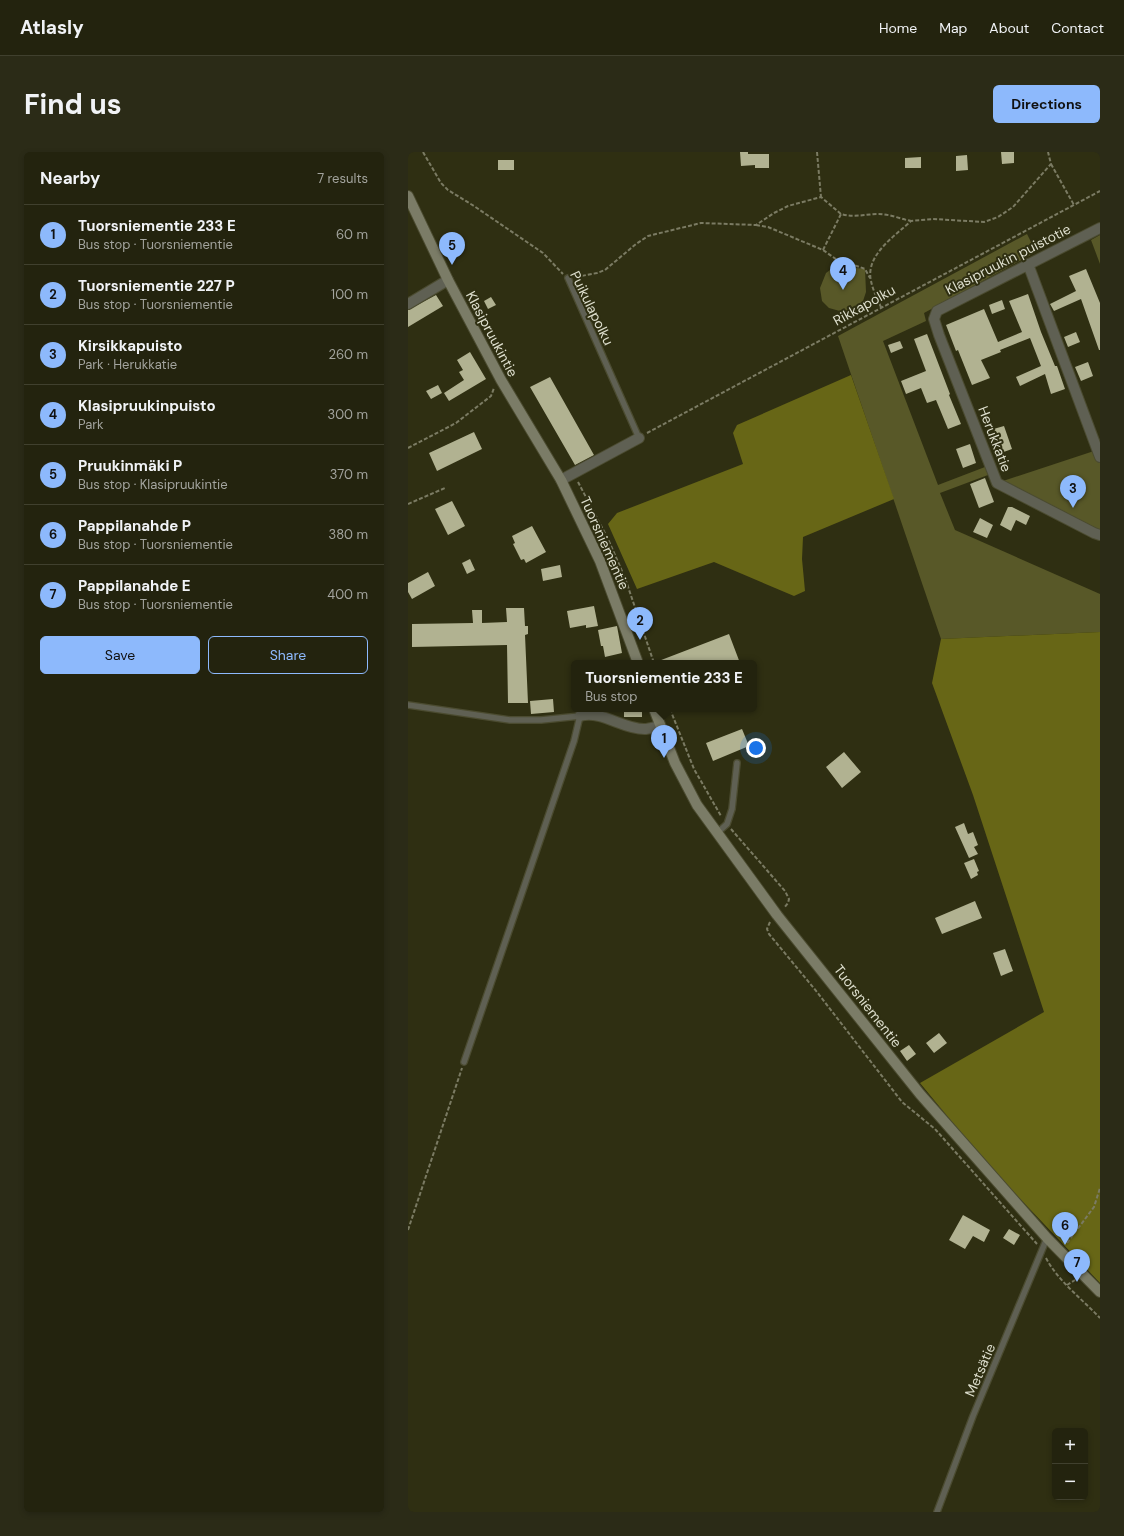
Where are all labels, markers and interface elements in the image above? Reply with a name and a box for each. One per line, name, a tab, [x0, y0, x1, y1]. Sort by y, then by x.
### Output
text: Atlasly	[20, 15, 84, 40]
text: Home	[879, 19, 917, 37]
text: Map	[939, 19, 967, 37]
text: About	[989, 19, 1029, 37]
text: Contact	[1051, 19, 1104, 37]
button: Directions	[993, 85, 1100, 123]
text: Find us	[24, 86, 122, 123]
text: Nearby	[40, 167, 100, 189]
text: 7 results	[317, 170, 368, 187]
text: Tuorsniementie 233 E	[78, 216, 236, 236]
street label: Klasipruukin puistotie	[942, 220, 1074, 298]
text: 1	[51, 226, 55, 243]
text: 60 m	[336, 226, 368, 243]
pin: 5	[439, 232, 465, 265]
text: Bus stop · Tuorsniementie	[78, 236, 233, 253]
pin: 4	[830, 257, 856, 290]
street label: Puikulapolku	[566, 268, 618, 348]
text: Tuorsniementie 227 P	[78, 276, 235, 296]
street label: Rikkapolku	[830, 280, 898, 330]
text: 2	[49, 286, 57, 303]
text: 100 m	[331, 286, 368, 303]
street label: Klasipruukintie	[462, 288, 522, 380]
text: Bus stop · Tuorsniementie	[78, 296, 233, 313]
text: Kirsikkapuisto	[78, 336, 182, 356]
text: 3	[49, 346, 57, 363]
text: 260 m	[328, 346, 368, 363]
text: Park · Herukkatie	[78, 356, 177, 373]
text: Klasipruukinpuisto	[78, 396, 216, 416]
street label: Herukkatie	[974, 404, 1016, 474]
text: 4	[49, 406, 57, 423]
text: 300 m	[327, 406, 368, 423]
text: Park	[78, 416, 104, 433]
text: Pruukinmäki P	[78, 456, 182, 476]
text: 5	[49, 466, 57, 483]
text: 370 m	[330, 466, 368, 483]
pin: 3	[1060, 475, 1086, 508]
text: Bus stop · Klasipruukintie	[78, 476, 228, 493]
street label: Tuorsniementie	[576, 494, 634, 593]
text: Pappilanahde P	[78, 516, 191, 536]
text: 6	[49, 526, 57, 543]
text: 380 m	[328, 526, 368, 543]
text: Bus stop · Tuorsniementie	[78, 536, 233, 553]
text: Pappilanahde E	[78, 576, 191, 596]
text: 7	[50, 586, 56, 603]
text: 400 m	[327, 586, 368, 603]
text: Bus stop · Tuorsniementie	[78, 596, 233, 613]
pin: 2	[627, 607, 653, 640]
button: Save	[40, 636, 200, 674]
button: Share	[208, 636, 368, 674]
popup	[571, 660, 757, 712]
text: Tuorsniementie 233 E	[585, 668, 743, 688]
text: Bus stop	[585, 688, 637, 705]
pin: 1	[651, 725, 677, 758]
your location	[746, 738, 766, 758]
street label: Tuorsniementie	[830, 961, 906, 1051]
pin: 6	[1052, 1212, 1078, 1245]
pin: 7	[1064, 1249, 1090, 1282]
street label: Metsätie	[961, 1341, 999, 1399]
map controls	[1052, 1428, 1088, 1500]
button: +	[1052, 1428, 1088, 1464]
button: −	[1052, 1464, 1088, 1500]

